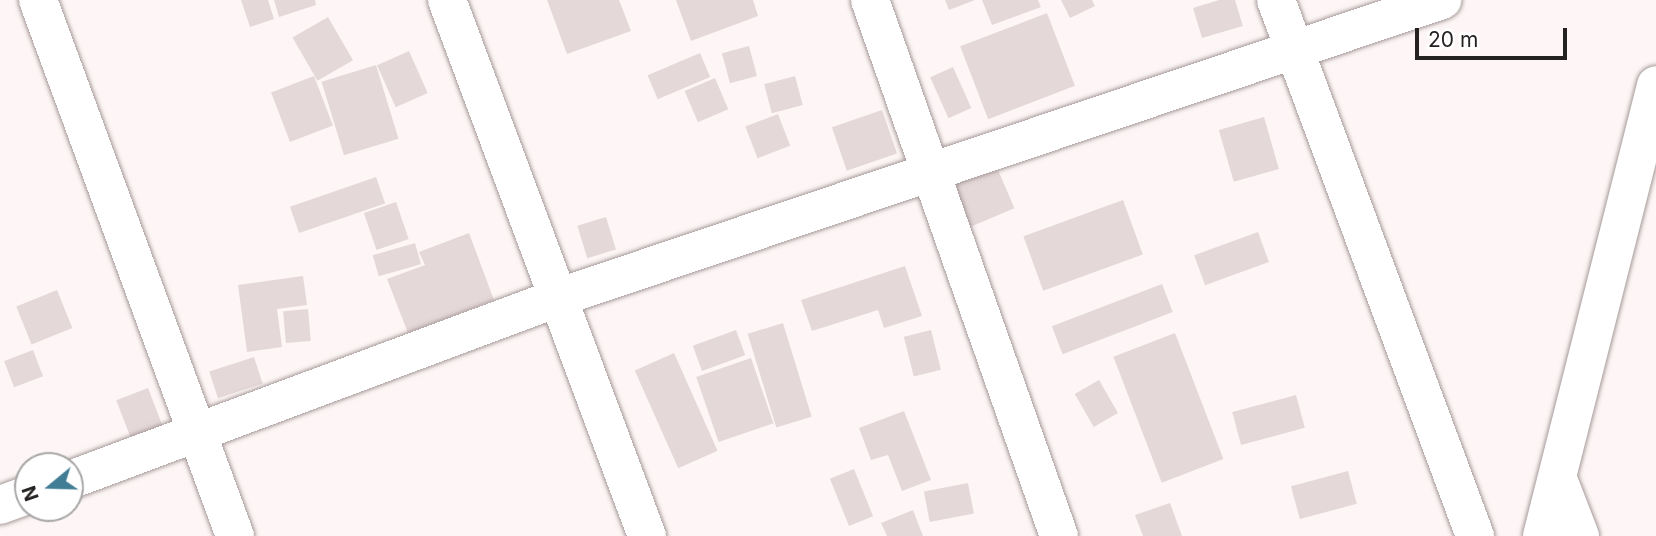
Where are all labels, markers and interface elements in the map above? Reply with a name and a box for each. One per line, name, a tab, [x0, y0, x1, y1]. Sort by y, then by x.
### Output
scale bar	[1418, 14, 1570, 58]
text: 20 m	[1428, 27, 1478, 52]
north arrow	[14, 452, 84, 522]
text: N	[17, 483, 44, 504]

